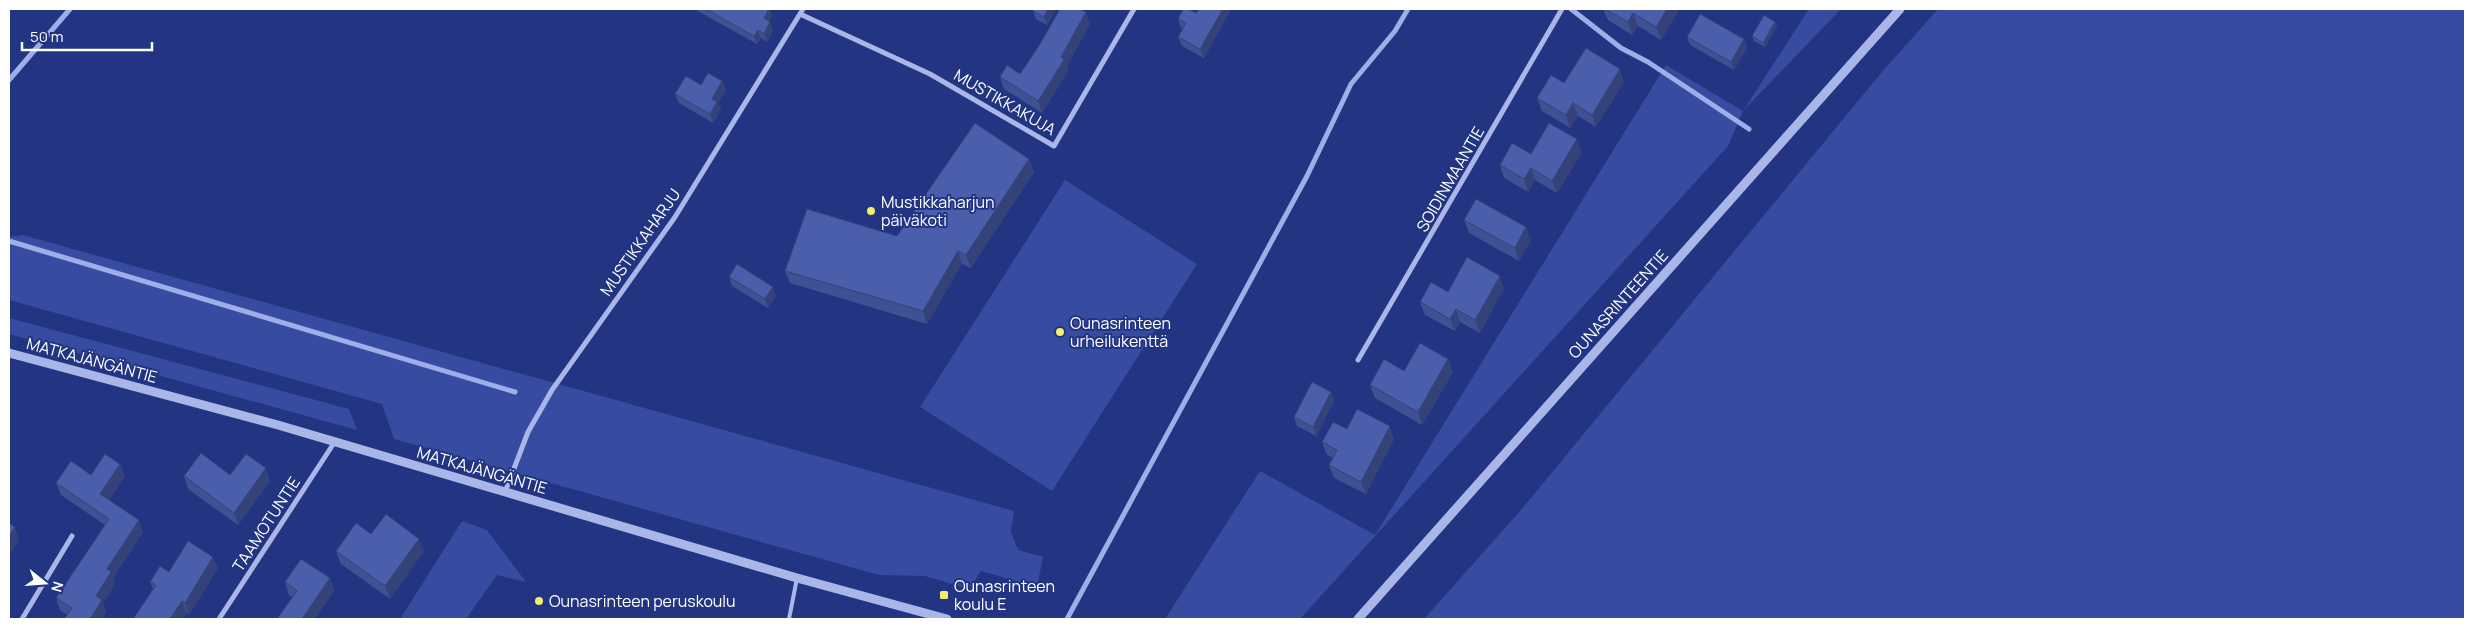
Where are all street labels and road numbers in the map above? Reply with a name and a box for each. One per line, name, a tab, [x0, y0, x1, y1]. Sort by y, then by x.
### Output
street label: MUSTIKKAKUJA	[950, 64, 1060, 140]
street label: SOIDINMAANTIE	[1411, 122, 1489, 236]
street label: MUSTIKKAHARJU	[595, 184, 685, 300]
street label: OUNASRINTEENTIE	[1563, 245, 1673, 363]
street label: MATKAJÄNGÄNTIE	[24, 332, 160, 388]
street label: MATKAJÄNGÄNTIE	[414, 441, 550, 499]
street label: TAAMOTUNTIE	[227, 472, 305, 576]

